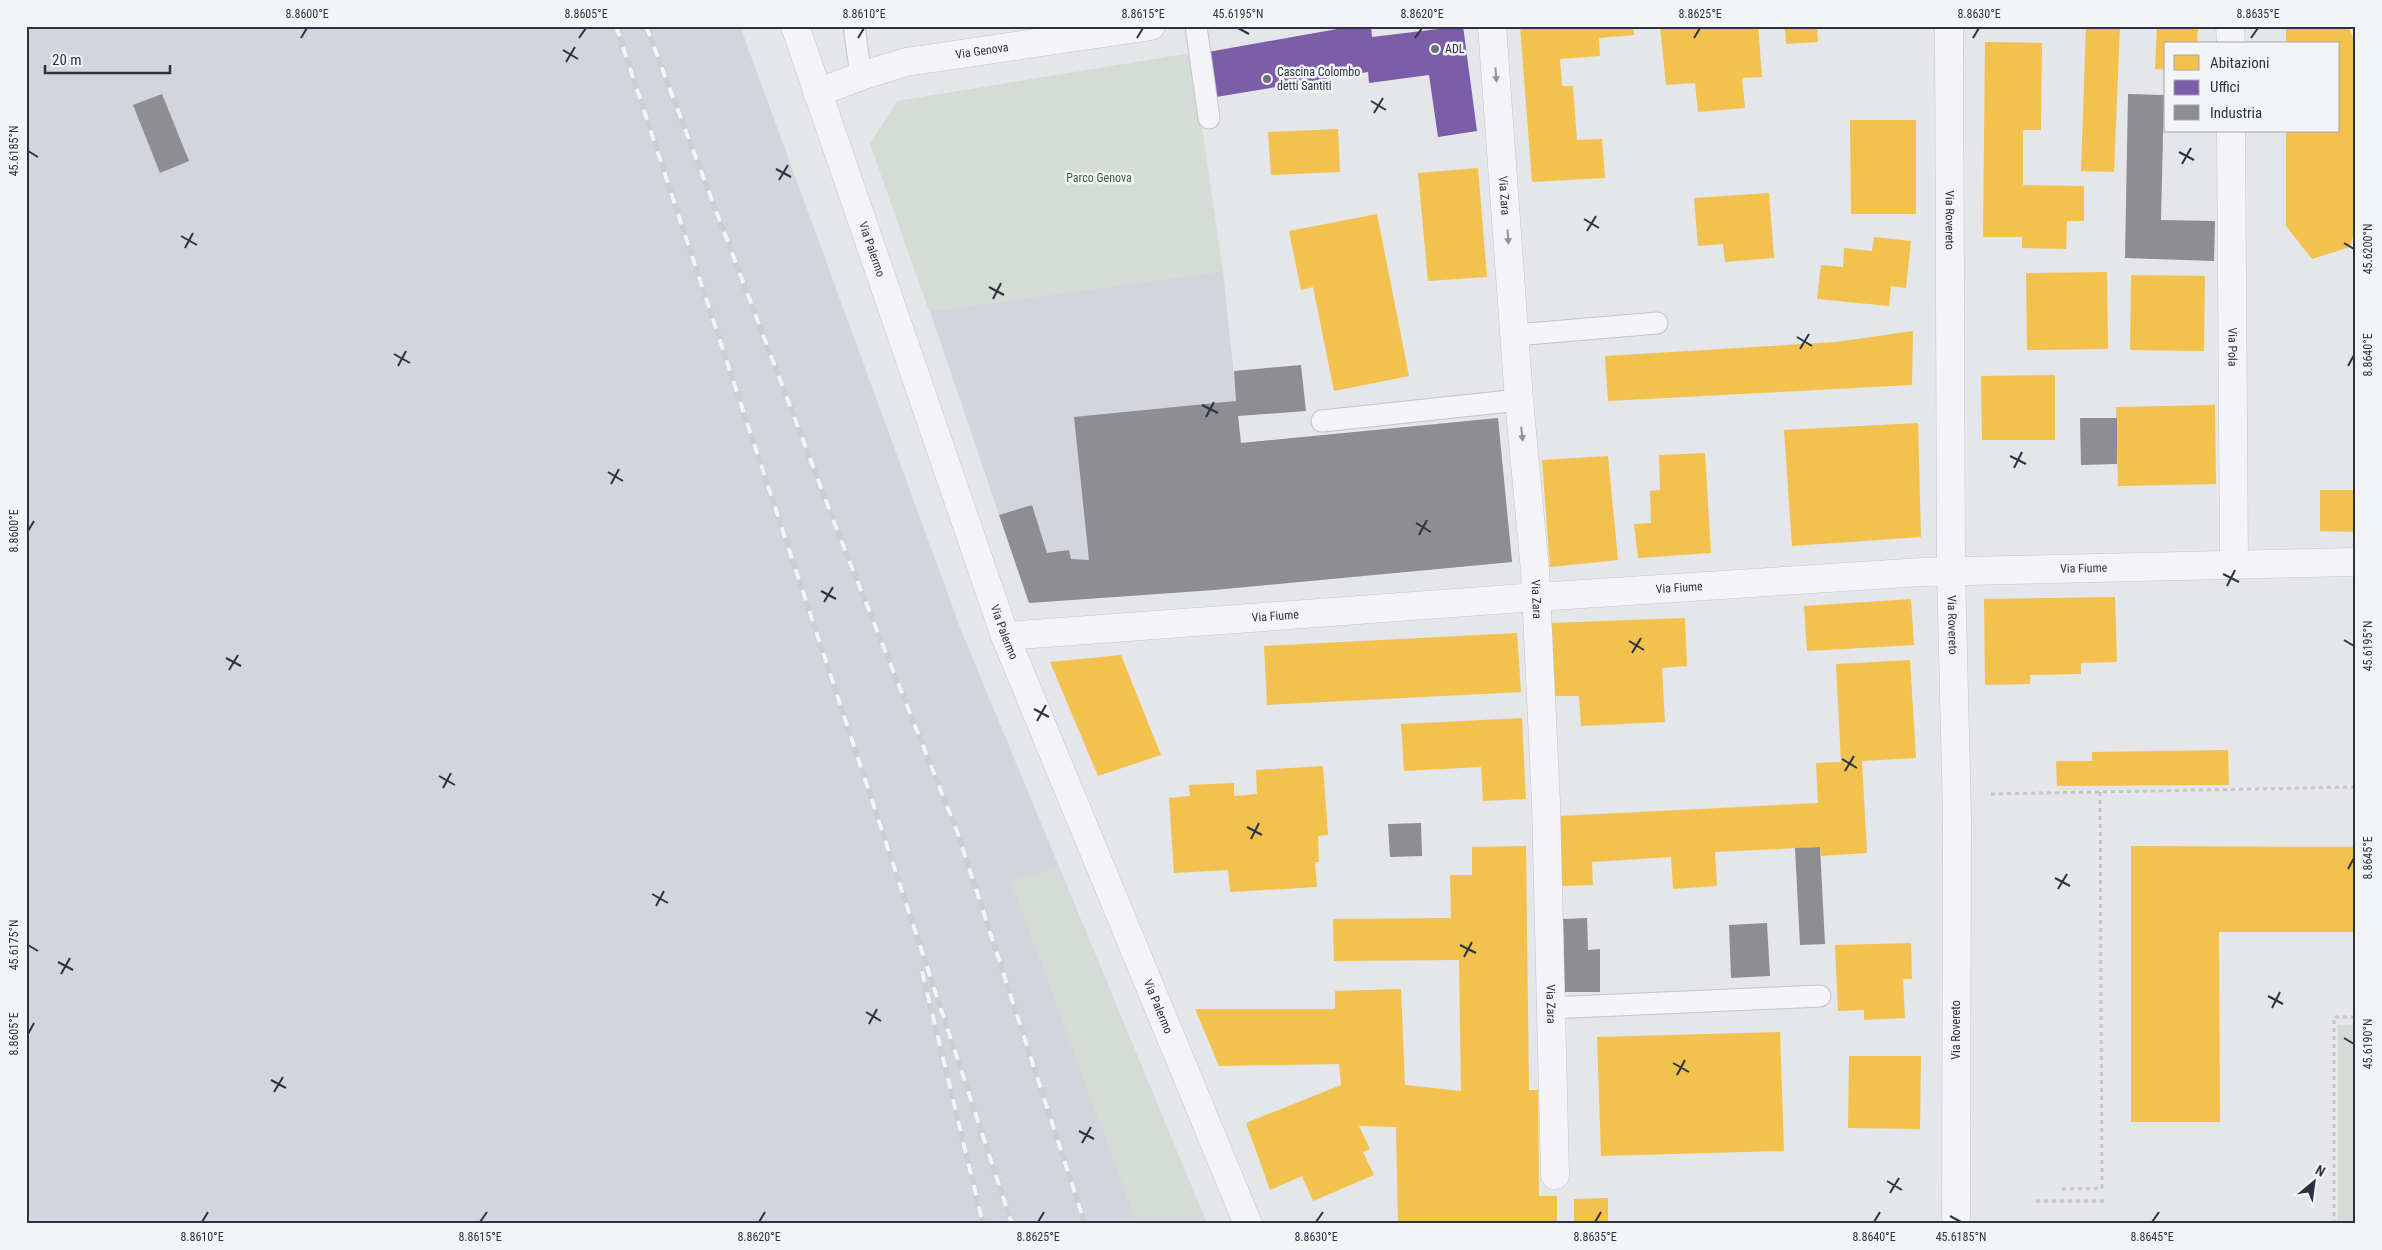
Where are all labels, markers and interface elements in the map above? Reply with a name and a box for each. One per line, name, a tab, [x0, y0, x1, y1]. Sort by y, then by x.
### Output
text: 8.8600°E	[285, 7, 329, 21]
text: 8.8605°E	[564, 7, 608, 21]
text: 8.8610°E	[842, 7, 886, 21]
text: 8.8615°E	[1121, 7, 1165, 21]
text: 45.6195°N	[1213, 7, 1263, 21]
text: 8.8620°E	[1400, 7, 1444, 21]
text: 8.8625°E	[1678, 7, 1722, 21]
text: 8.8630°E	[1957, 7, 2001, 21]
text: 8.8635°E	[2236, 7, 2280, 21]
street label: Via Genova	[955, 40, 1010, 62]
scale bar	[45, 42, 170, 74]
place label: ADL	[1445, 42, 1465, 56]
legend	[2164, 42, 2340, 132]
marker: ADL	[1429, 43, 1441, 55]
text: 20 m	[52, 51, 82, 69]
text: Abitazioni	[2210, 54, 2269, 72]
place label: Cascina Colombo detti Santiti	[1277, 65, 1360, 93]
one-way arrow	[1492, 67, 1500, 83]
marker: Cascina Colombo detti Santiti	[1261, 73, 1273, 85]
text: Uffici	[2210, 78, 2240, 96]
text: Industria	[2210, 104, 2262, 122]
text: 45.6185°N	[7, 126, 21, 176]
park label: Parco Genova	[1066, 171, 1132, 185]
street label: Via Zara	[1496, 175, 1513, 216]
street label: Via Rovereto	[1943, 190, 1957, 250]
street label: Via Palermo	[856, 220, 888, 279]
text: 45.6200°N	[2361, 224, 2375, 274]
one-way arrow	[1504, 229, 1512, 245]
street label: Via Pola	[2225, 327, 2240, 367]
text: 8.8640°E	[2361, 333, 2375, 377]
one-way arrow	[1518, 426, 1526, 442]
text: 8.8600°E	[7, 509, 21, 553]
street label: Via Fiume	[2060, 561, 2108, 576]
street label: Via Zara	[1528, 579, 1544, 619]
street label: Via Fiume	[1655, 579, 1704, 596]
street label: Via Rovereto	[1945, 595, 1960, 655]
street label: Via Palermo	[988, 603, 1021, 661]
street label: Via Fiume	[1251, 607, 1300, 625]
text: 45.6195°N	[2361, 621, 2375, 671]
text: 8.8645°E	[2361, 836, 2375, 880]
text: 45.6175°N	[7, 920, 21, 970]
street label: Via Palermo	[1141, 977, 1176, 1036]
street label: Via Zara	[1543, 984, 1558, 1024]
street label: Via Rovereto	[1949, 1000, 1963, 1060]
text: 8.8605°E	[7, 1012, 21, 1056]
text: 45.6190°N	[2361, 1019, 2375, 1069]
north arrow	[2290, 1158, 2340, 1208]
text: N	[2313, 1162, 2328, 1180]
text: 8.8610°E	[180, 1230, 224, 1244]
text: 8.8615°E	[458, 1230, 502, 1244]
text: 8.8620°E	[737, 1230, 781, 1244]
text: 8.8625°E	[1016, 1230, 1060, 1244]
text: 8.8630°E	[1294, 1230, 1338, 1244]
text: 8.8635°E	[1573, 1230, 1617, 1244]
text: 8.8640°E	[1852, 1230, 1896, 1244]
text: 45.6185°N	[1936, 1230, 1986, 1244]
text: 8.8645°E	[2130, 1230, 2174, 1244]

